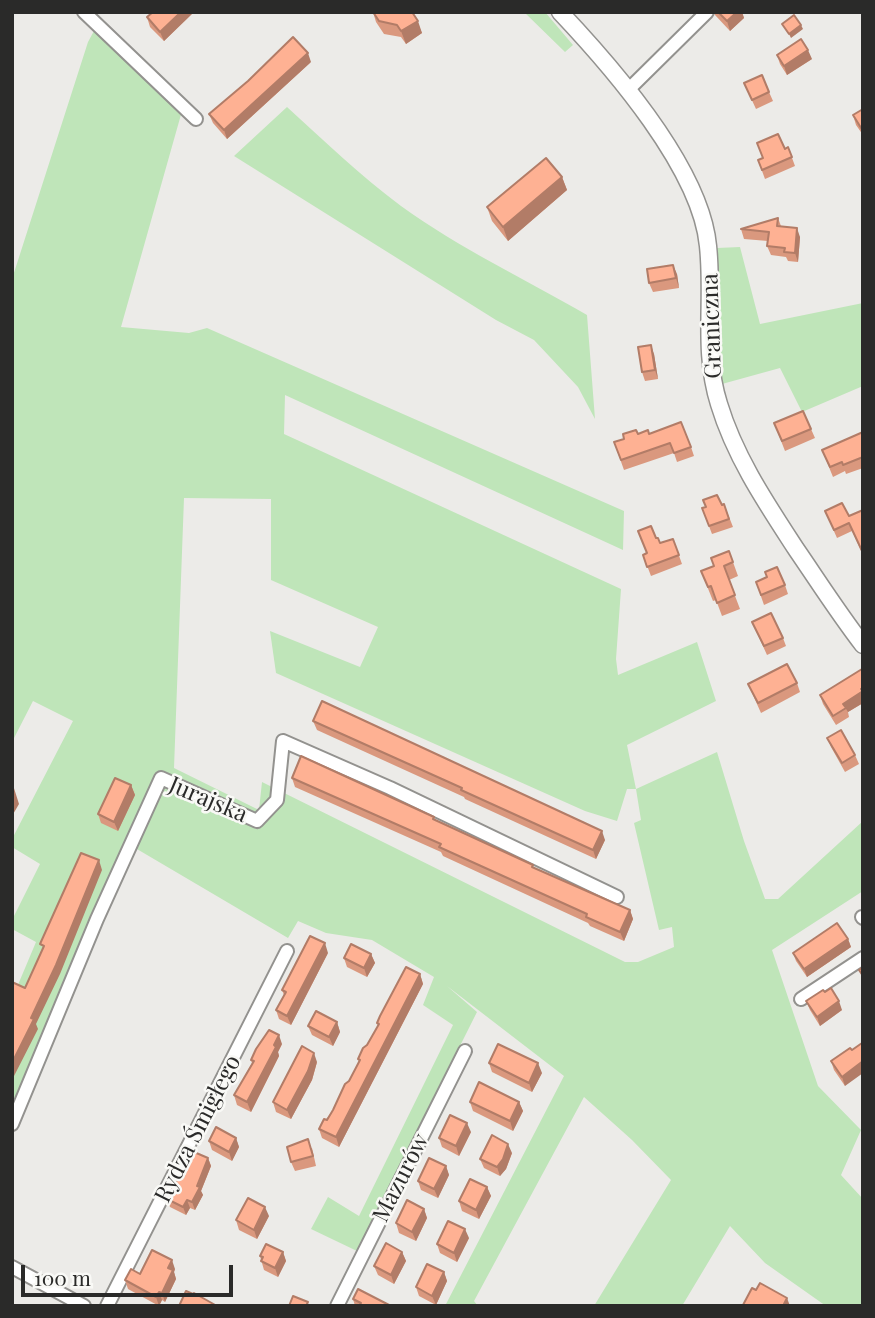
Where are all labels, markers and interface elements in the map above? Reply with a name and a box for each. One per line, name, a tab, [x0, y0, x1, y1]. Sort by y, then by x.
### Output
street label: Graniczna	[696, 273, 728, 379]
street label: Jurajska	[165, 771, 251, 829]
street label: Rydza Śmigłego	[149, 1051, 247, 1207]
street label: Mazurów	[367, 1129, 435, 1227]
scale bar	[24, 1252, 236, 1296]
text: 100 m	[34, 1263, 91, 1291]

